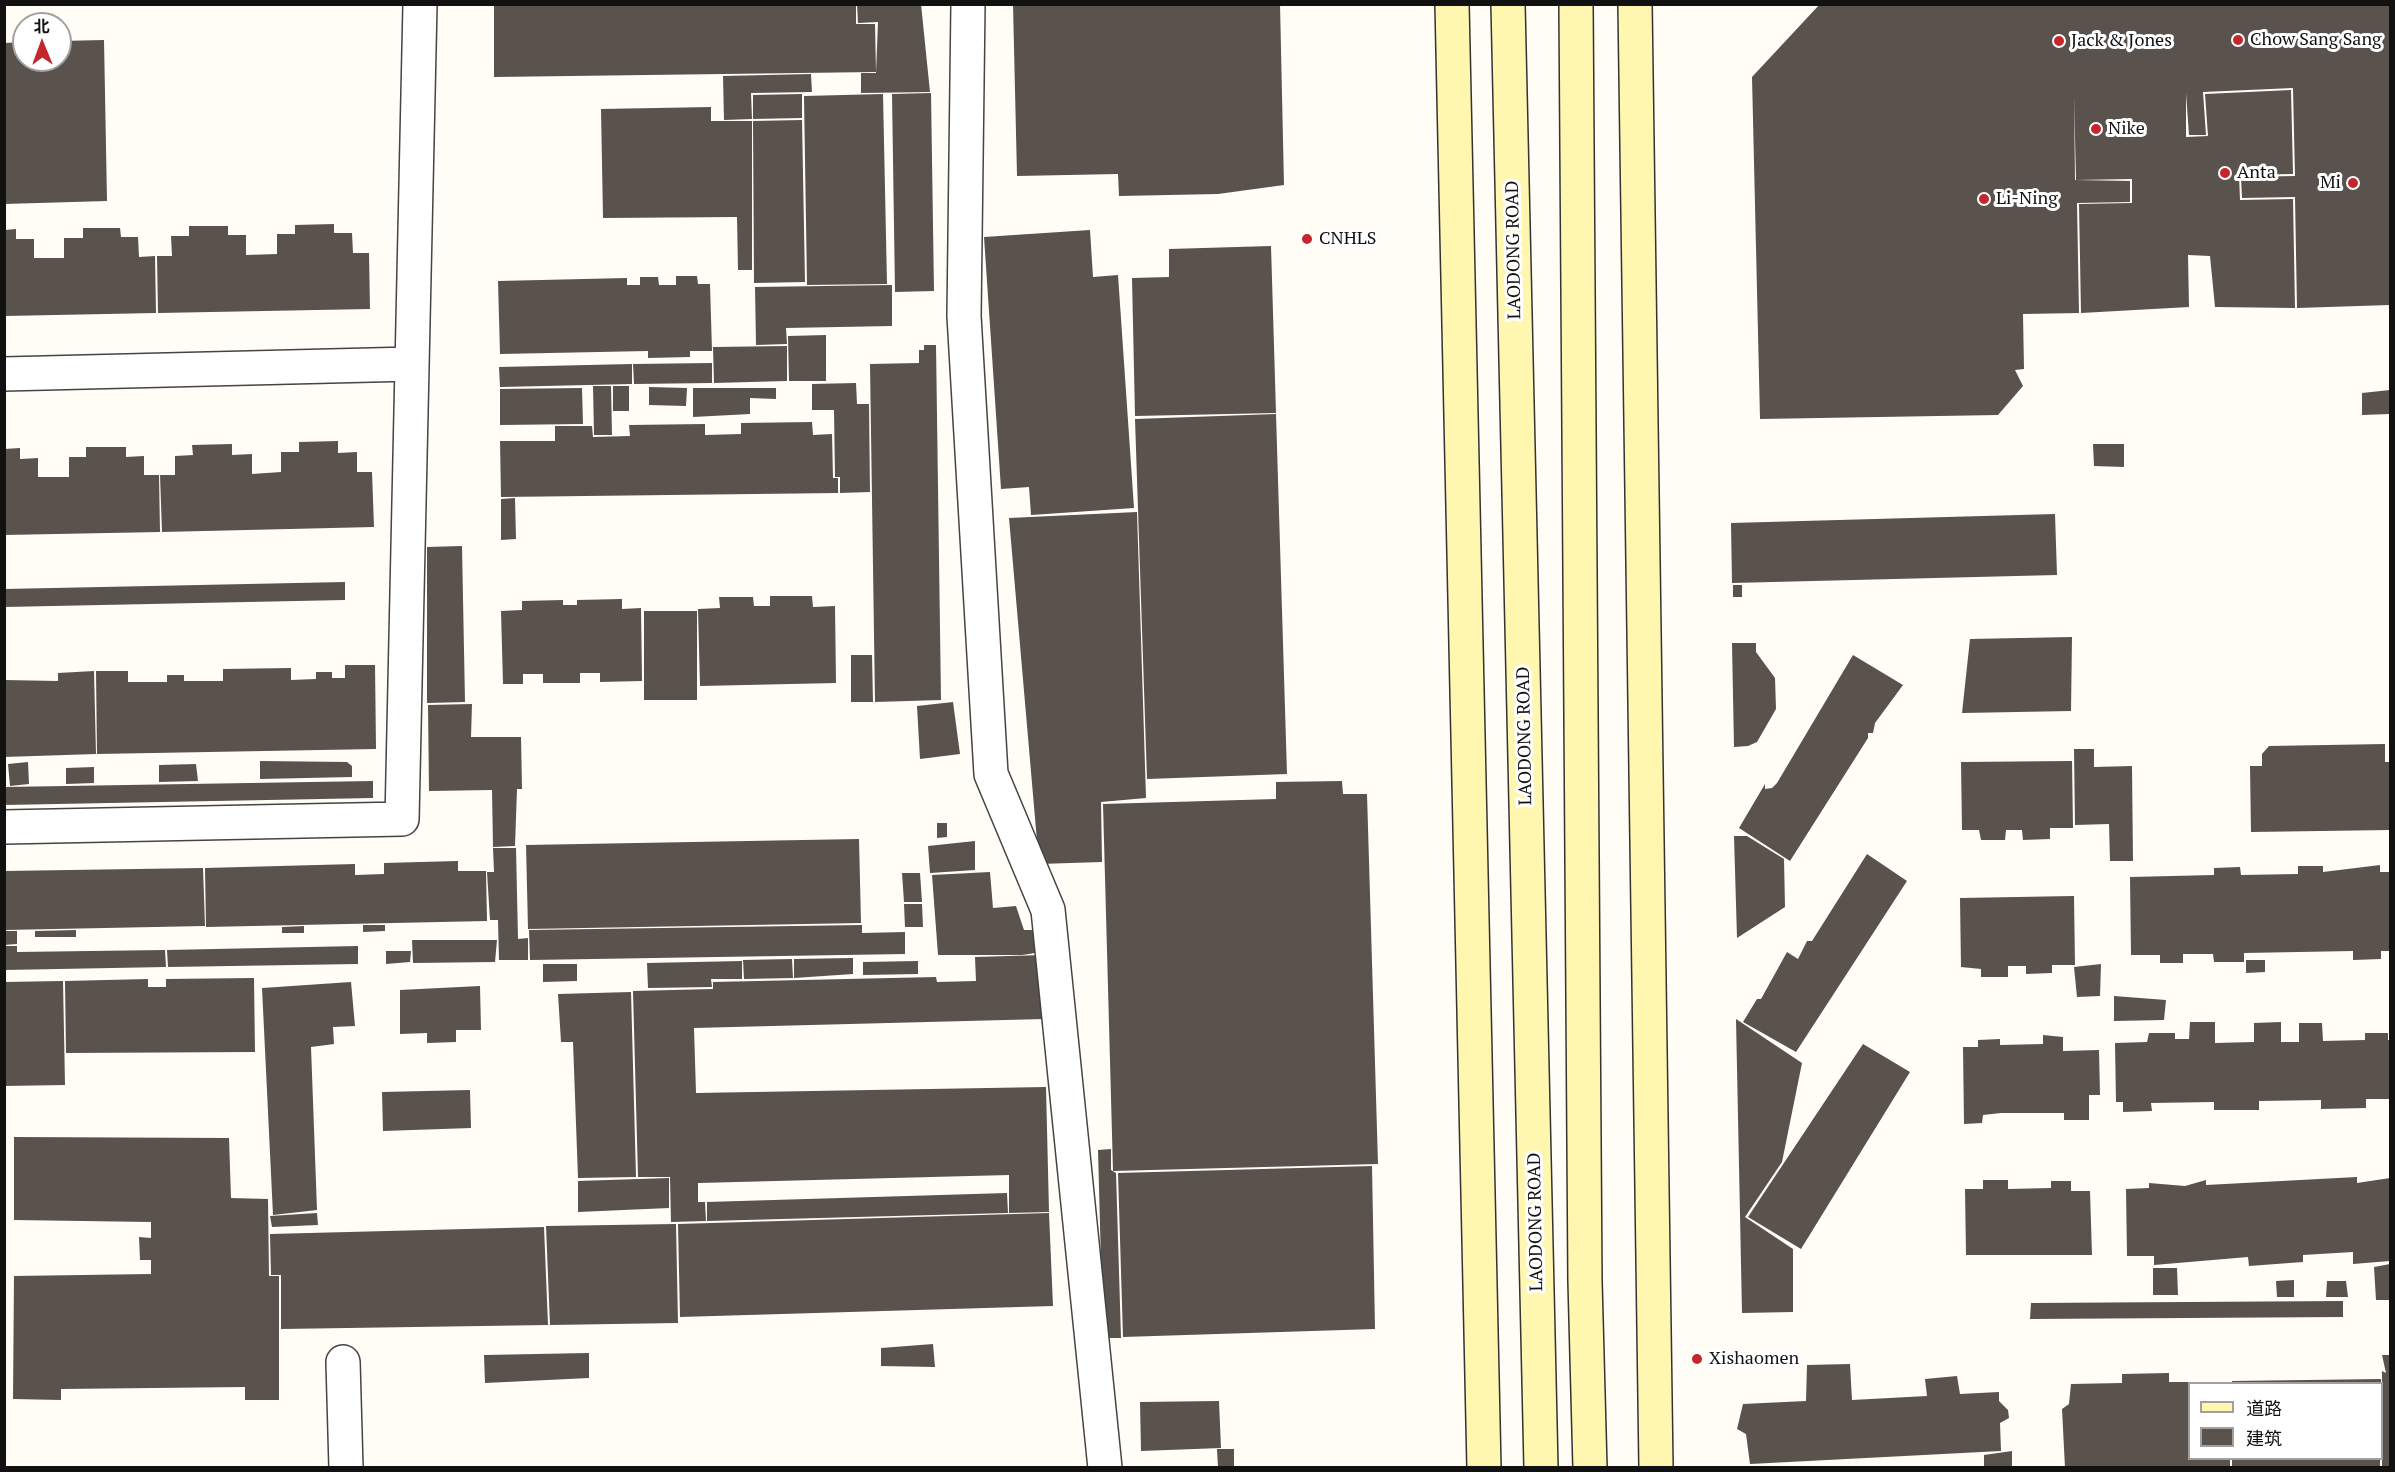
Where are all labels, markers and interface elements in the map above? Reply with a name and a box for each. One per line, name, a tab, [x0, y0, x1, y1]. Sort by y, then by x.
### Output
north arrow	[12, 12, 72, 72]
text: 北	[34, 15, 50, 37]
place label: Chow Sang Sang	[2250, 29, 2382, 51]
place label: Jack & Jones	[2071, 30, 2172, 52]
marker: Chow Sang Sang	[2231, 33, 2245, 47]
marker: Jack & Jones	[2052, 34, 2066, 48]
place label: Nike	[2108, 118, 2145, 140]
marker: Nike	[2089, 122, 2103, 136]
place label: Anta	[2237, 162, 2276, 184]
marker: Anta	[2218, 166, 2232, 180]
place label: Mi	[2320, 172, 2341, 194]
marker: Mi	[2346, 176, 2360, 190]
street label: LAODONG ROAD	[1502, 180, 1526, 320]
place label: Li-Ning	[1996, 188, 2058, 210]
marker: Li-Ning	[1977, 192, 1991, 206]
place label: CNHLS	[1319, 228, 1376, 250]
marker: CNHLS	[1300, 232, 1314, 246]
street label: LAODONG ROAD	[1513, 666, 1537, 806]
street label: LAODONG ROAD	[1524, 1152, 1548, 1292]
place label: Xishaomen	[1709, 1348, 1799, 1370]
marker: Xishaomen	[1690, 1352, 1704, 1366]
legend	[2188, 1382, 2383, 1460]
text: 道路	[2246, 1396, 2282, 1420]
text: 建筑	[2246, 1426, 2282, 1450]

